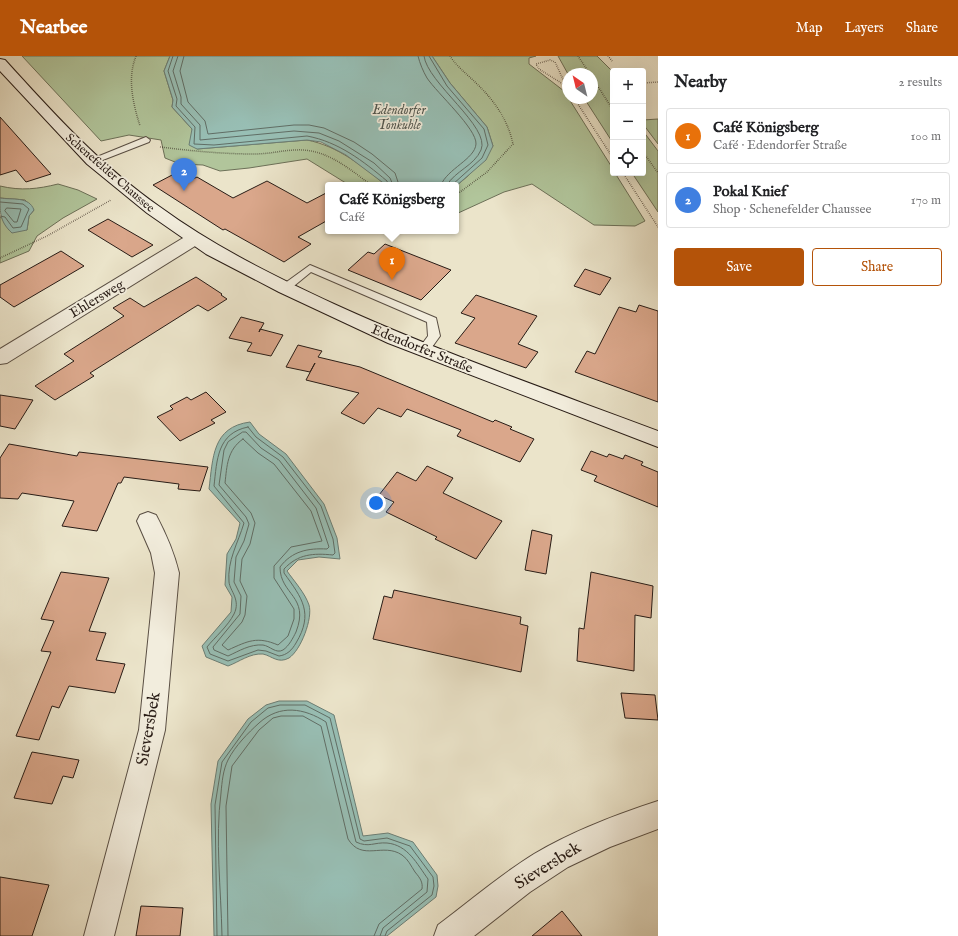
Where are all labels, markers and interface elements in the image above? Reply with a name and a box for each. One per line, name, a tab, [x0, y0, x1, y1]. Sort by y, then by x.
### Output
text: Nearbee	[20, 16, 87, 40]
text: Map	[796, 19, 823, 37]
text: Layers	[845, 19, 884, 37]
text: Share	[906, 19, 938, 37]
north arrow	[562, 68, 598, 104]
map controls	[610, 68, 646, 176]
button: +	[610, 68, 646, 104]
text: Nearby	[674, 72, 727, 93]
text: 2 results	[898, 74, 942, 91]
water label: Edendorfer Tonkuhle	[371, 102, 426, 134]
button: −	[610, 104, 646, 140]
text: Café Königsberg	[713, 118, 819, 137]
text: 1	[686, 128, 690, 145]
text: 100 m	[911, 128, 941, 145]
street label: Schenefelder Chaussee	[62, 130, 158, 216]
text: Café · Edendorfer Straße	[713, 137, 847, 154]
button: locate	[610, 140, 646, 176]
pin: 2	[171, 158, 197, 191]
popup	[325, 182, 459, 234]
text: Pokal Knief	[713, 182, 786, 201]
text: Café Königsberg	[339, 190, 445, 209]
text: 2	[685, 192, 691, 209]
text: 170 m	[911, 192, 941, 209]
text: Shop · Schenefelder Chaussee	[713, 201, 871, 218]
text: Café	[339, 209, 365, 226]
pin: 1	[379, 247, 405, 280]
button: Save	[674, 248, 804, 286]
button: Share	[812, 248, 942, 286]
street label: Ehlersweg	[66, 275, 128, 322]
street label: Edendorfer Straße	[369, 320, 476, 378]
your location	[366, 493, 386, 513]
street label: Sieversbek	[132, 690, 166, 767]
street label: Sieversbek	[511, 837, 586, 895]

